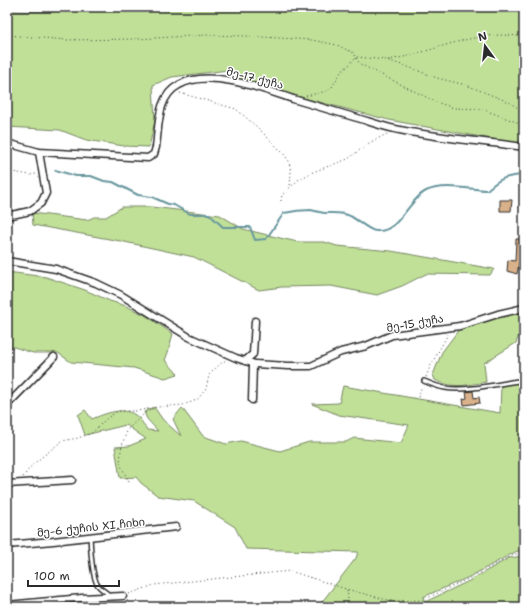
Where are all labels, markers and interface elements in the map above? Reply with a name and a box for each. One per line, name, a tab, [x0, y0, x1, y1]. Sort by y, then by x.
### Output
north arrow	[465, 26, 505, 66]
text: N	[476, 28, 489, 45]
street label: მე-17 ქუჩა	[225, 64, 285, 93]
street label: მე-15 ქუჩა	[385, 311, 445, 336]
street label: მე-6 ქუჩის XI ჩიხი	[36, 514, 146, 541]
scale bar	[28, 562, 119, 588]
text: 100 m	[34, 568, 70, 584]

